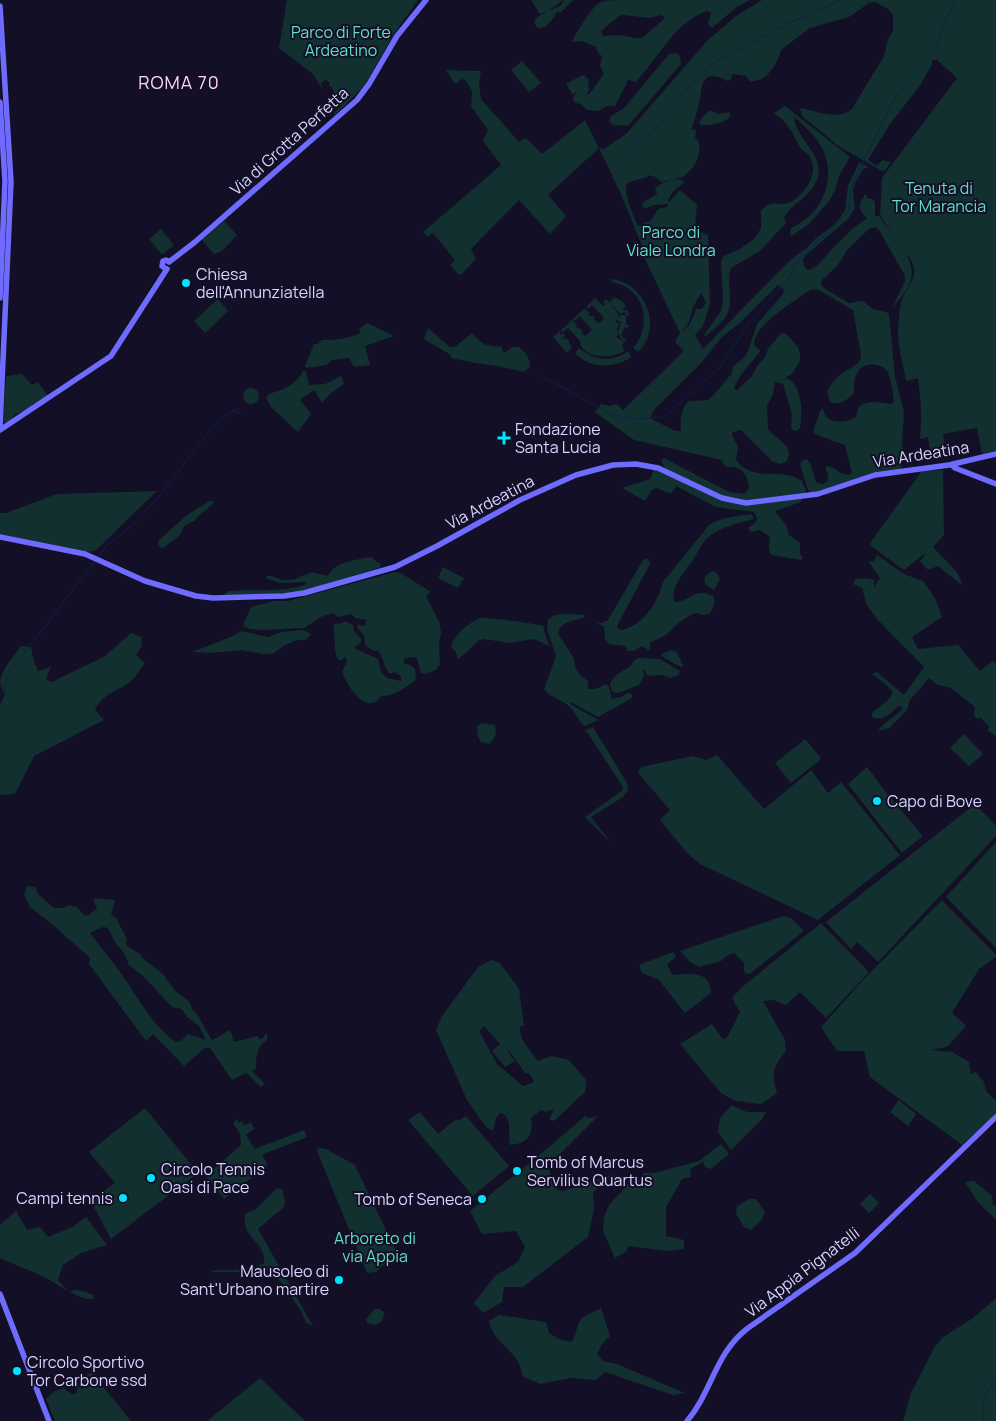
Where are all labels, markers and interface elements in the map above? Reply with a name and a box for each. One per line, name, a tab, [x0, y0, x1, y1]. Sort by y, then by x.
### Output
park label: Parco di Forte Ardeatino	[291, 21, 391, 61]
district label: ROMA 70	[138, 70, 220, 94]
street label: Via di Grotta Perfetta	[225, 82, 353, 200]
park label: Tenuta di Tor Marancia	[892, 177, 986, 217]
park label: Parco di Viale Londra	[626, 221, 716, 261]
place label: Chiesa dell'Annunziatella	[196, 263, 324, 303]
marker: Chiesa dell'Annunziatella	[180, 277, 192, 289]
place label: Fondazione Santa Lucia	[515, 418, 601, 458]
marker: Fondazione Santa Lucia	[497, 431, 511, 445]
street label: Via Ardeatina	[871, 436, 971, 472]
street label: Via Ardeatina	[442, 470, 538, 534]
place label: Capo di Bove	[887, 790, 982, 812]
marker: Capo di Bove	[871, 795, 883, 807]
place label: Tomb of Marcus Servilius Quartus	[527, 1151, 652, 1191]
place label: Circolo Tennis Oasi di Pace	[161, 1158, 265, 1198]
marker: Tomb of Marcus Servilius Quartus	[511, 1165, 523, 1177]
marker: Circolo Tennis Oasi di Pace	[145, 1172, 157, 1184]
place label: Campi tennis	[16, 1187, 113, 1209]
place label: Tomb of Seneca	[354, 1188, 472, 1210]
marker: Campi tennis	[117, 1192, 129, 1204]
marker: Tomb of Seneca	[476, 1193, 488, 1205]
street label: Via Appia Pignatelli	[740, 1222, 864, 1322]
park label: Arboreto di via Appia	[334, 1227, 416, 1267]
place label: Mausoleo di Sant'Urbano martire	[180, 1260, 329, 1300]
marker: Mausoleo di Sant'Urbano martire	[333, 1274, 345, 1286]
place label: Circolo Sportivo Tor Carbone ssd	[27, 1351, 147, 1391]
marker: Circolo Sportivo Tor Carbone ssd	[11, 1365, 23, 1377]

